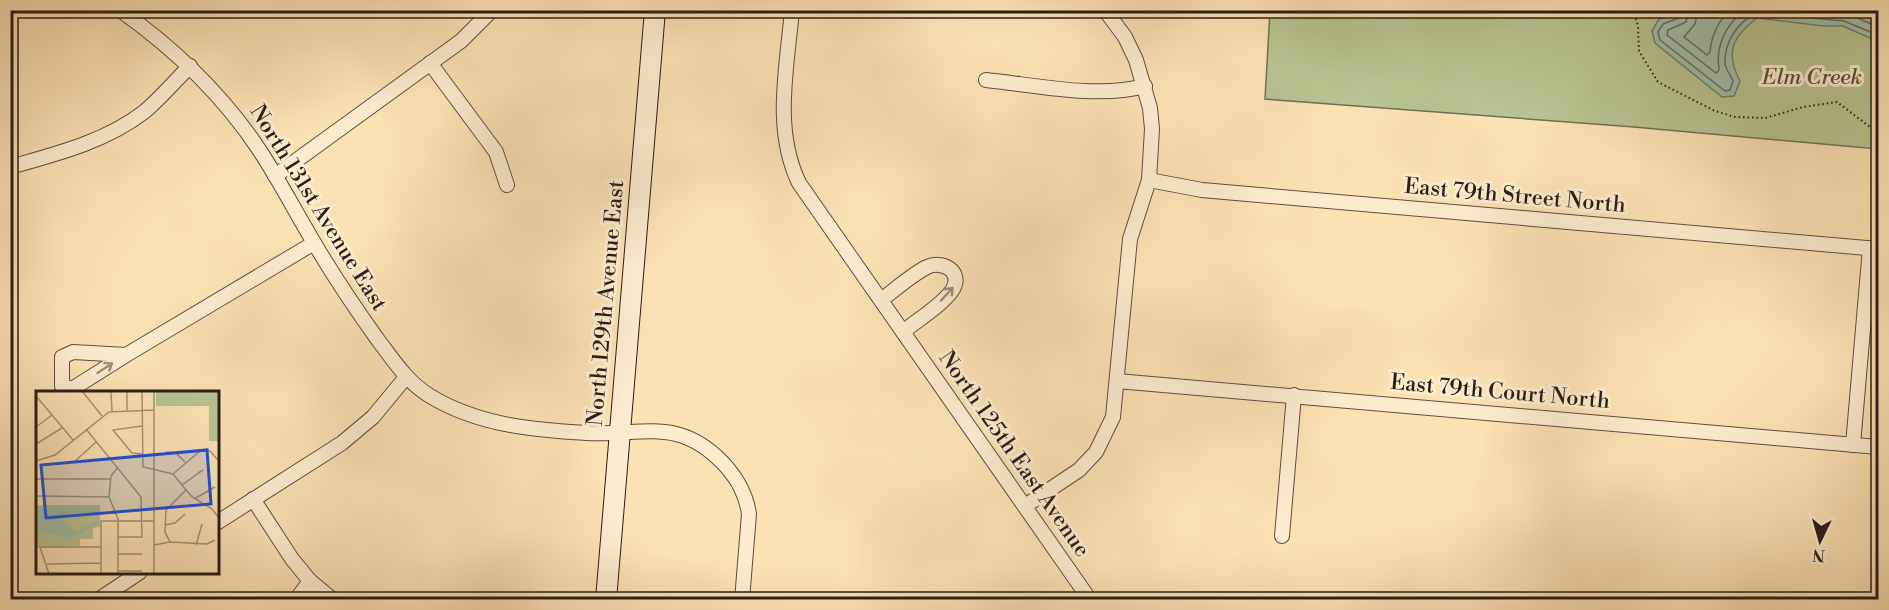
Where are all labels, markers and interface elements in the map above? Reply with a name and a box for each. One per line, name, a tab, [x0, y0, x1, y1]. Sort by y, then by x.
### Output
park label: Elm Creek	[1761, 64, 1862, 91]
street label: North 131st Avenue East	[243, 100, 393, 316]
street label: East 79th Street North	[1403, 173, 1627, 219]
street label: North 129th Avenue East	[582, 179, 630, 427]
one-way arrow	[940, 287, 954, 302]
street label: North 125th East Avenue	[933, 346, 1095, 562]
one-way arrow	[96, 362, 113, 374]
street label: East 79th Court North	[1389, 369, 1611, 415]
inset map	[36, 391, 219, 574]
north arrow	[1790, 511, 1850, 571]
text: N	[1811, 544, 1826, 565]

